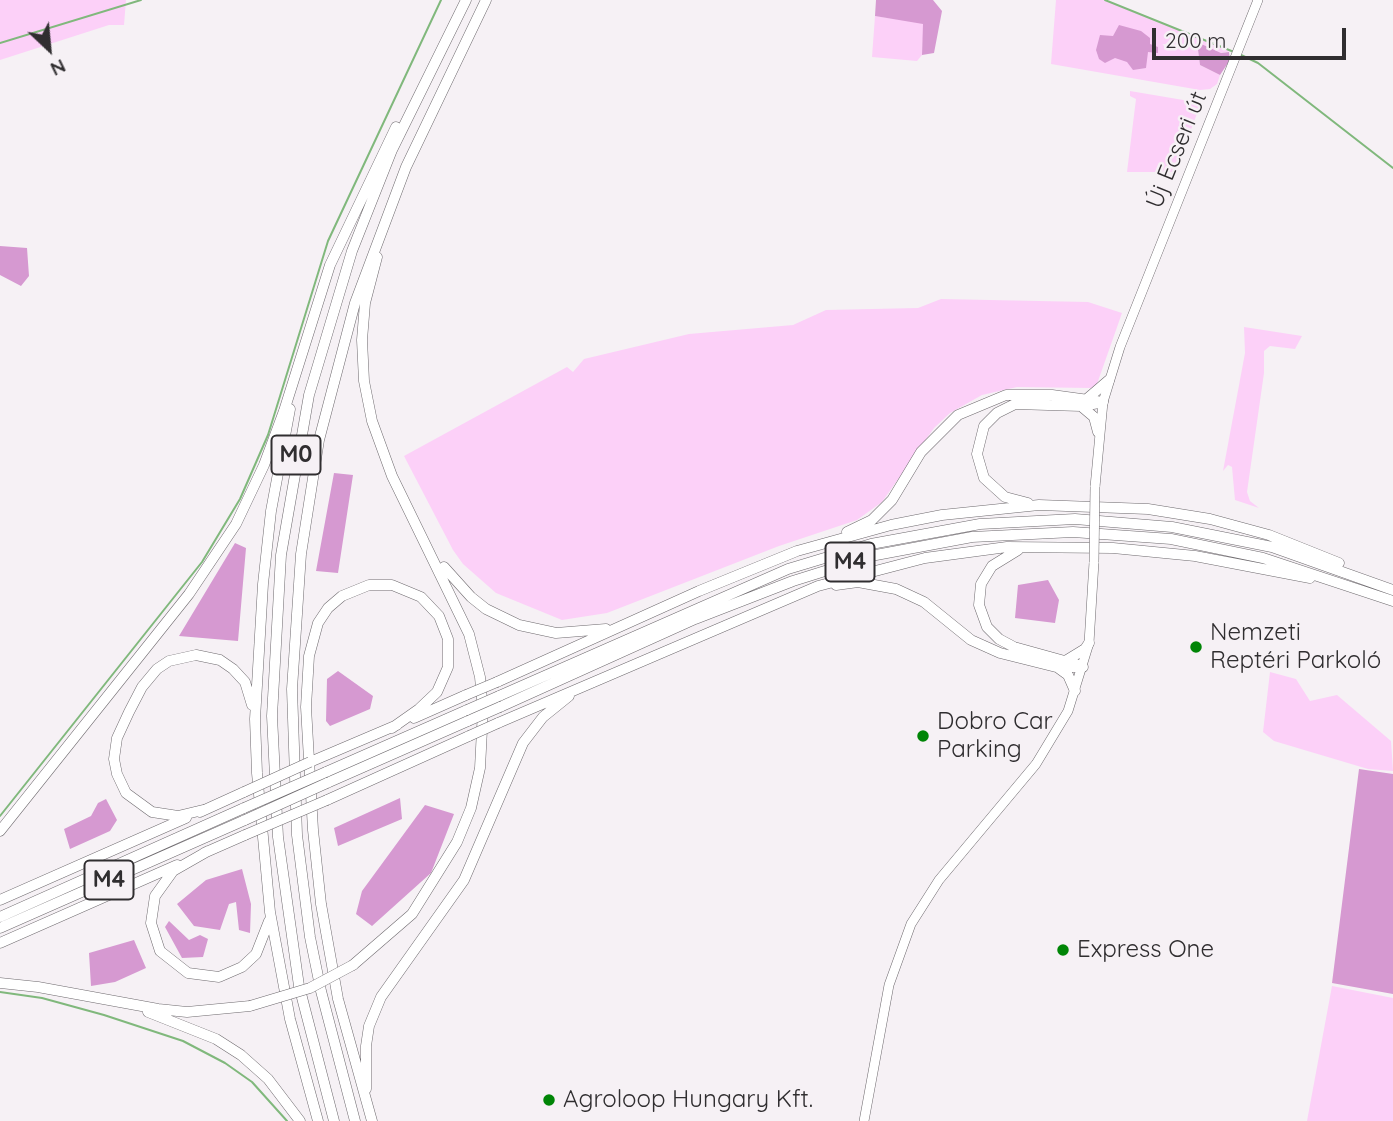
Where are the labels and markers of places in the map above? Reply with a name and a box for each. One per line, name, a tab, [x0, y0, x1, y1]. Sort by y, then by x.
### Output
place label: Nemzeti Reptéri Parkoló	[1210, 619, 1381, 675]
marker: Nemzeti Reptéri Parkoló	[1188, 639, 1204, 655]
place label: Dobro Car Parking	[937, 708, 1053, 764]
marker: Dobro Car Parking	[915, 728, 931, 744]
place label: Express One	[1077, 936, 1214, 964]
marker: Express One	[1055, 942, 1071, 958]
place label: Agroloop Hungary Kft.	[563, 1086, 813, 1114]
marker: Agroloop Hungary Kft.	[541, 1092, 557, 1108]

